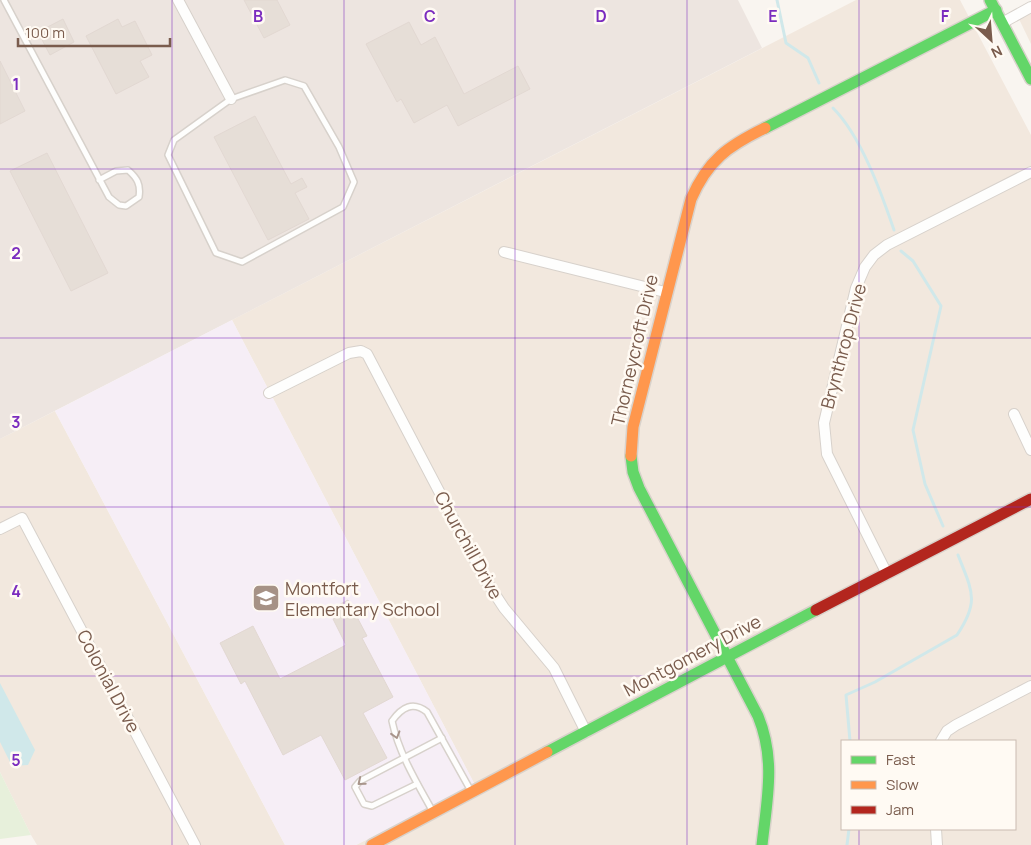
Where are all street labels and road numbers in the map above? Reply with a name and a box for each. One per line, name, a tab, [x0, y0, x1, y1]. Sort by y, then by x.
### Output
street label: Thorneycroft Drive	[605, 272, 663, 428]
street label: Brynthrop Drive	[815, 281, 871, 411]
street label: Churchill Drive	[430, 487, 508, 603]
street label: Montgomery Drive	[619, 609, 765, 701]
street label: Colonial Drive	[72, 625, 146, 737]

